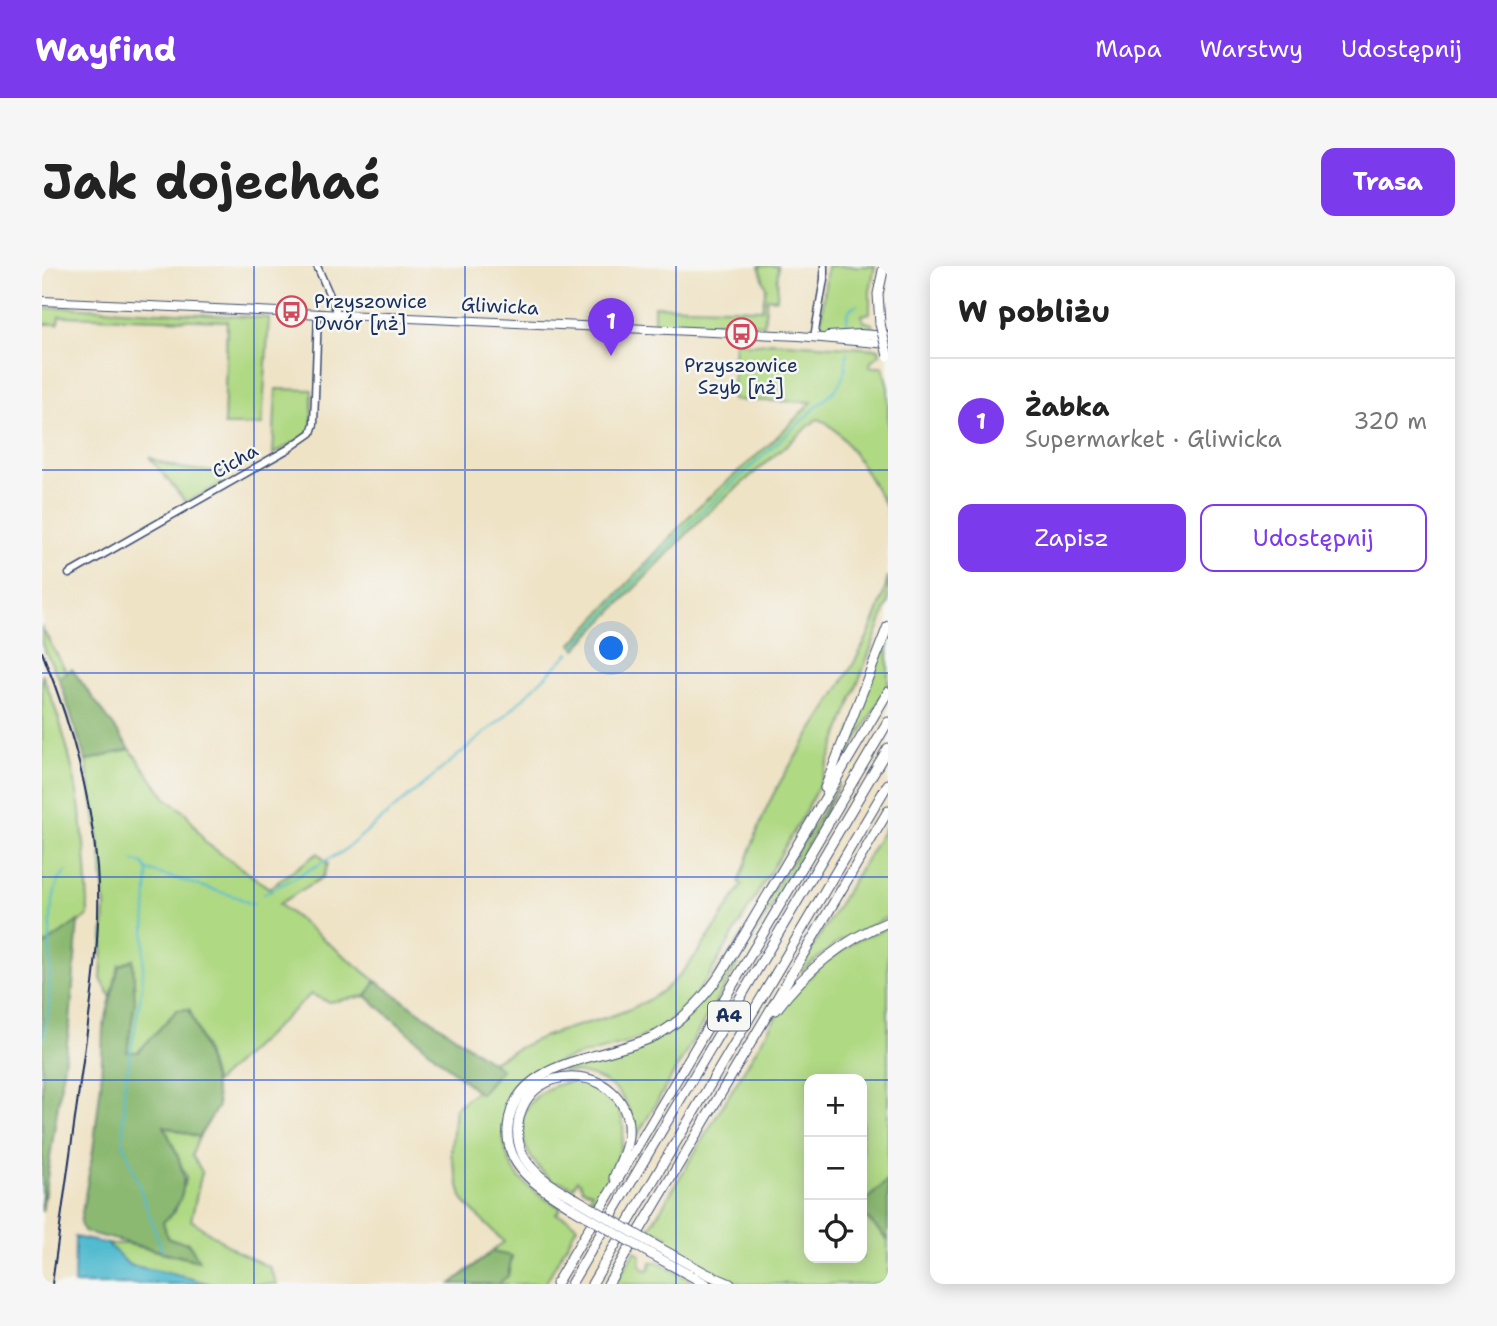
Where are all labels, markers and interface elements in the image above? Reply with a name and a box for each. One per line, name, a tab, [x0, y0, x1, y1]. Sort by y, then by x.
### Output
text: Wayfind	[35, 27, 176, 72]
text: Mapa	[1095, 33, 1162, 65]
text: Warstwy	[1200, 33, 1303, 65]
text: Udostępnij	[1341, 33, 1462, 65]
button: Trasa	[1321, 148, 1455, 216]
text: Jak dojechać	[42, 149, 381, 215]
place label: Przyszowice Dwór [nż]	[314, 289, 427, 336]
street label: Gliwicka	[460, 291, 540, 321]
text: W pobliżu	[958, 291, 1110, 332]
bus stop icon: Przyszowice Dwór [nż]	[274, 295, 308, 329]
pin: 1	[588, 298, 634, 356]
bus stop icon: Przyszowice Szyb [nż]	[724, 317, 758, 351]
place label: Przyszowice Szyb [nż]	[684, 353, 798, 400]
text: Żabka	[1025, 389, 1110, 424]
text: 1	[976, 406, 986, 436]
text: 320 m	[1353, 406, 1427, 436]
text: Supermarket · Gliwicka	[1025, 424, 1282, 454]
street label: Cicha	[207, 438, 263, 484]
button: Zapisz	[958, 504, 1186, 572]
button: Udostępnij	[1200, 504, 1427, 572]
your location	[594, 631, 628, 665]
road number: A4	[708, 1002, 750, 1030]
map controls	[804, 1074, 867, 1263]
button: +	[804, 1074, 867, 1137]
button: −	[804, 1137, 867, 1200]
button: locate	[804, 1200, 867, 1263]

